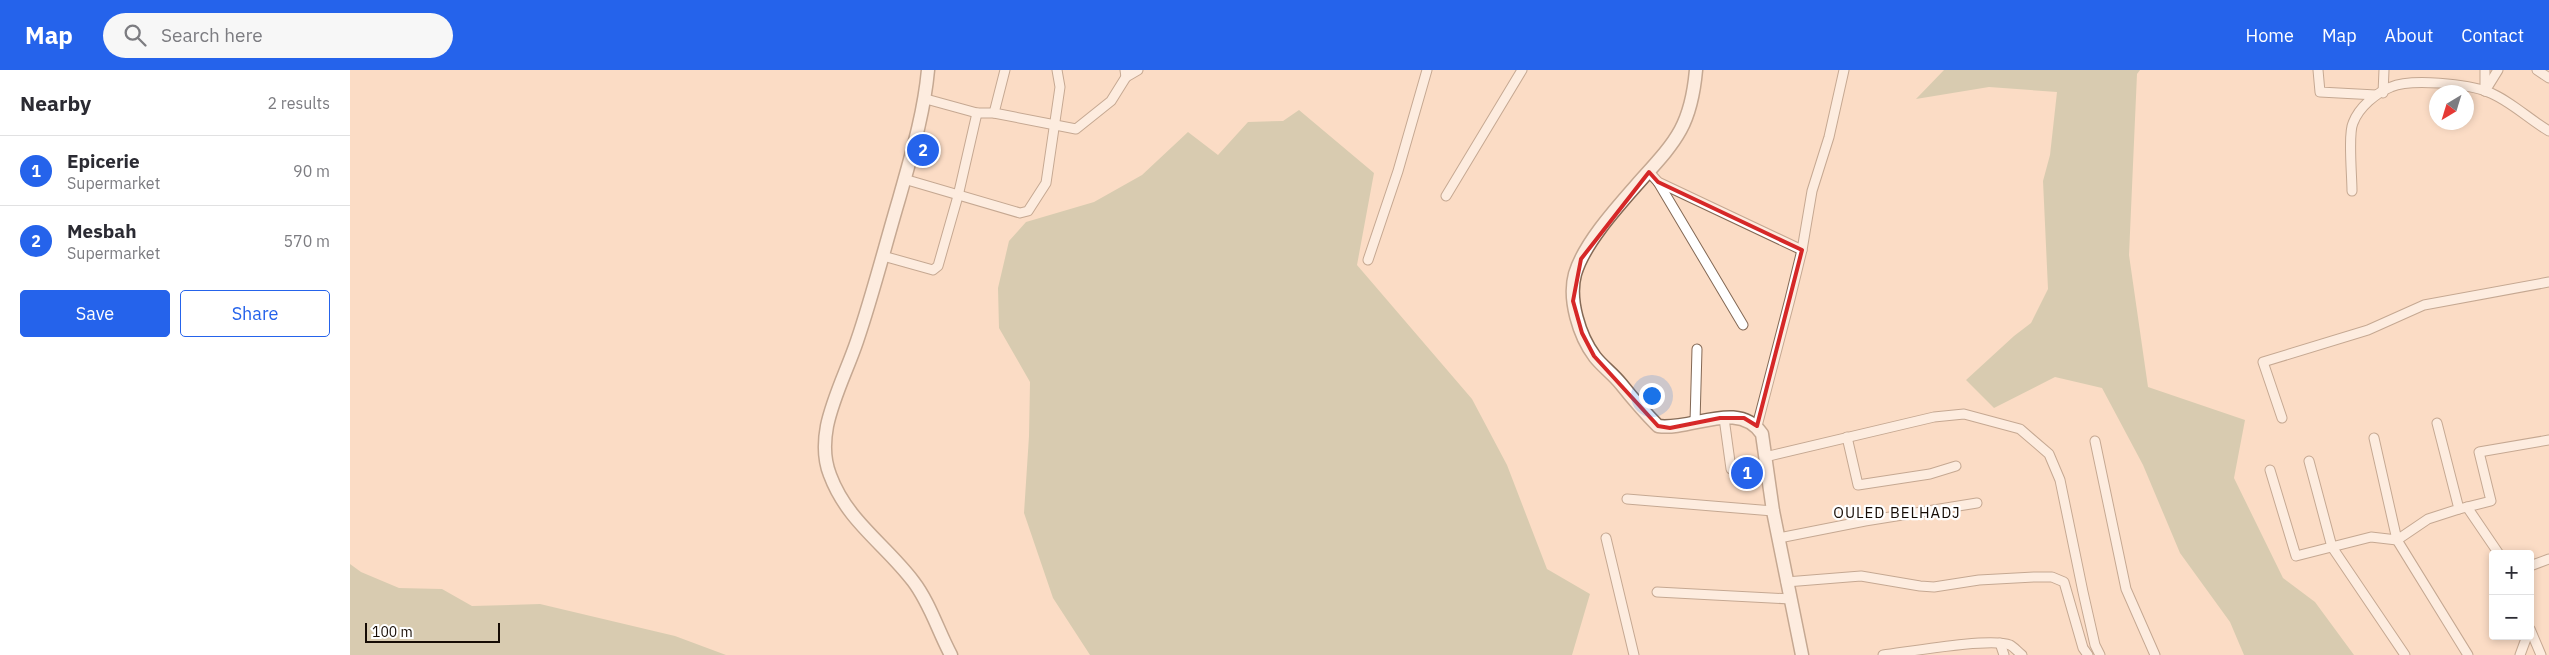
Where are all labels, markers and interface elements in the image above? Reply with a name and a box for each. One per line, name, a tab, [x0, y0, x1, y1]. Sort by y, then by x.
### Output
search box	[103, 13, 453, 58]
text: Map	[25, 19, 73, 51]
icon: search	[121, 21, 149, 49]
text: Search here	[161, 23, 263, 47]
text: Home	[2246, 24, 2294, 47]
text: Map	[2322, 24, 2357, 47]
text: About	[2385, 24, 2433, 47]
text: Contact	[2461, 24, 2524, 47]
north arrow	[2429, 85, 2474, 130]
text: Nearby	[20, 89, 91, 117]
text: 2 results	[267, 93, 330, 113]
pin: 2	[907, 131, 939, 169]
text: Epicerie	[67, 149, 140, 173]
text: 1	[31, 161, 41, 181]
text: 90 m	[293, 161, 330, 181]
text: Supermarket	[67, 173, 160, 193]
text: Mesbah	[67, 219, 137, 243]
text: 2	[31, 231, 41, 251]
text: 570 m	[283, 231, 330, 251]
text: Supermarket	[67, 243, 160, 263]
button: Save	[20, 290, 170, 337]
button: Share	[180, 290, 330, 337]
your location	[1639, 383, 1665, 409]
pin: 1	[1731, 454, 1763, 492]
district label: OULED BELHADJ	[1833, 503, 1961, 522]
map controls	[2489, 550, 2534, 640]
button: +	[2489, 550, 2534, 595]
button: −	[2489, 595, 2534, 640]
scale bar	[365, 620, 500, 643]
text: 100 m	[372, 623, 413, 641]

